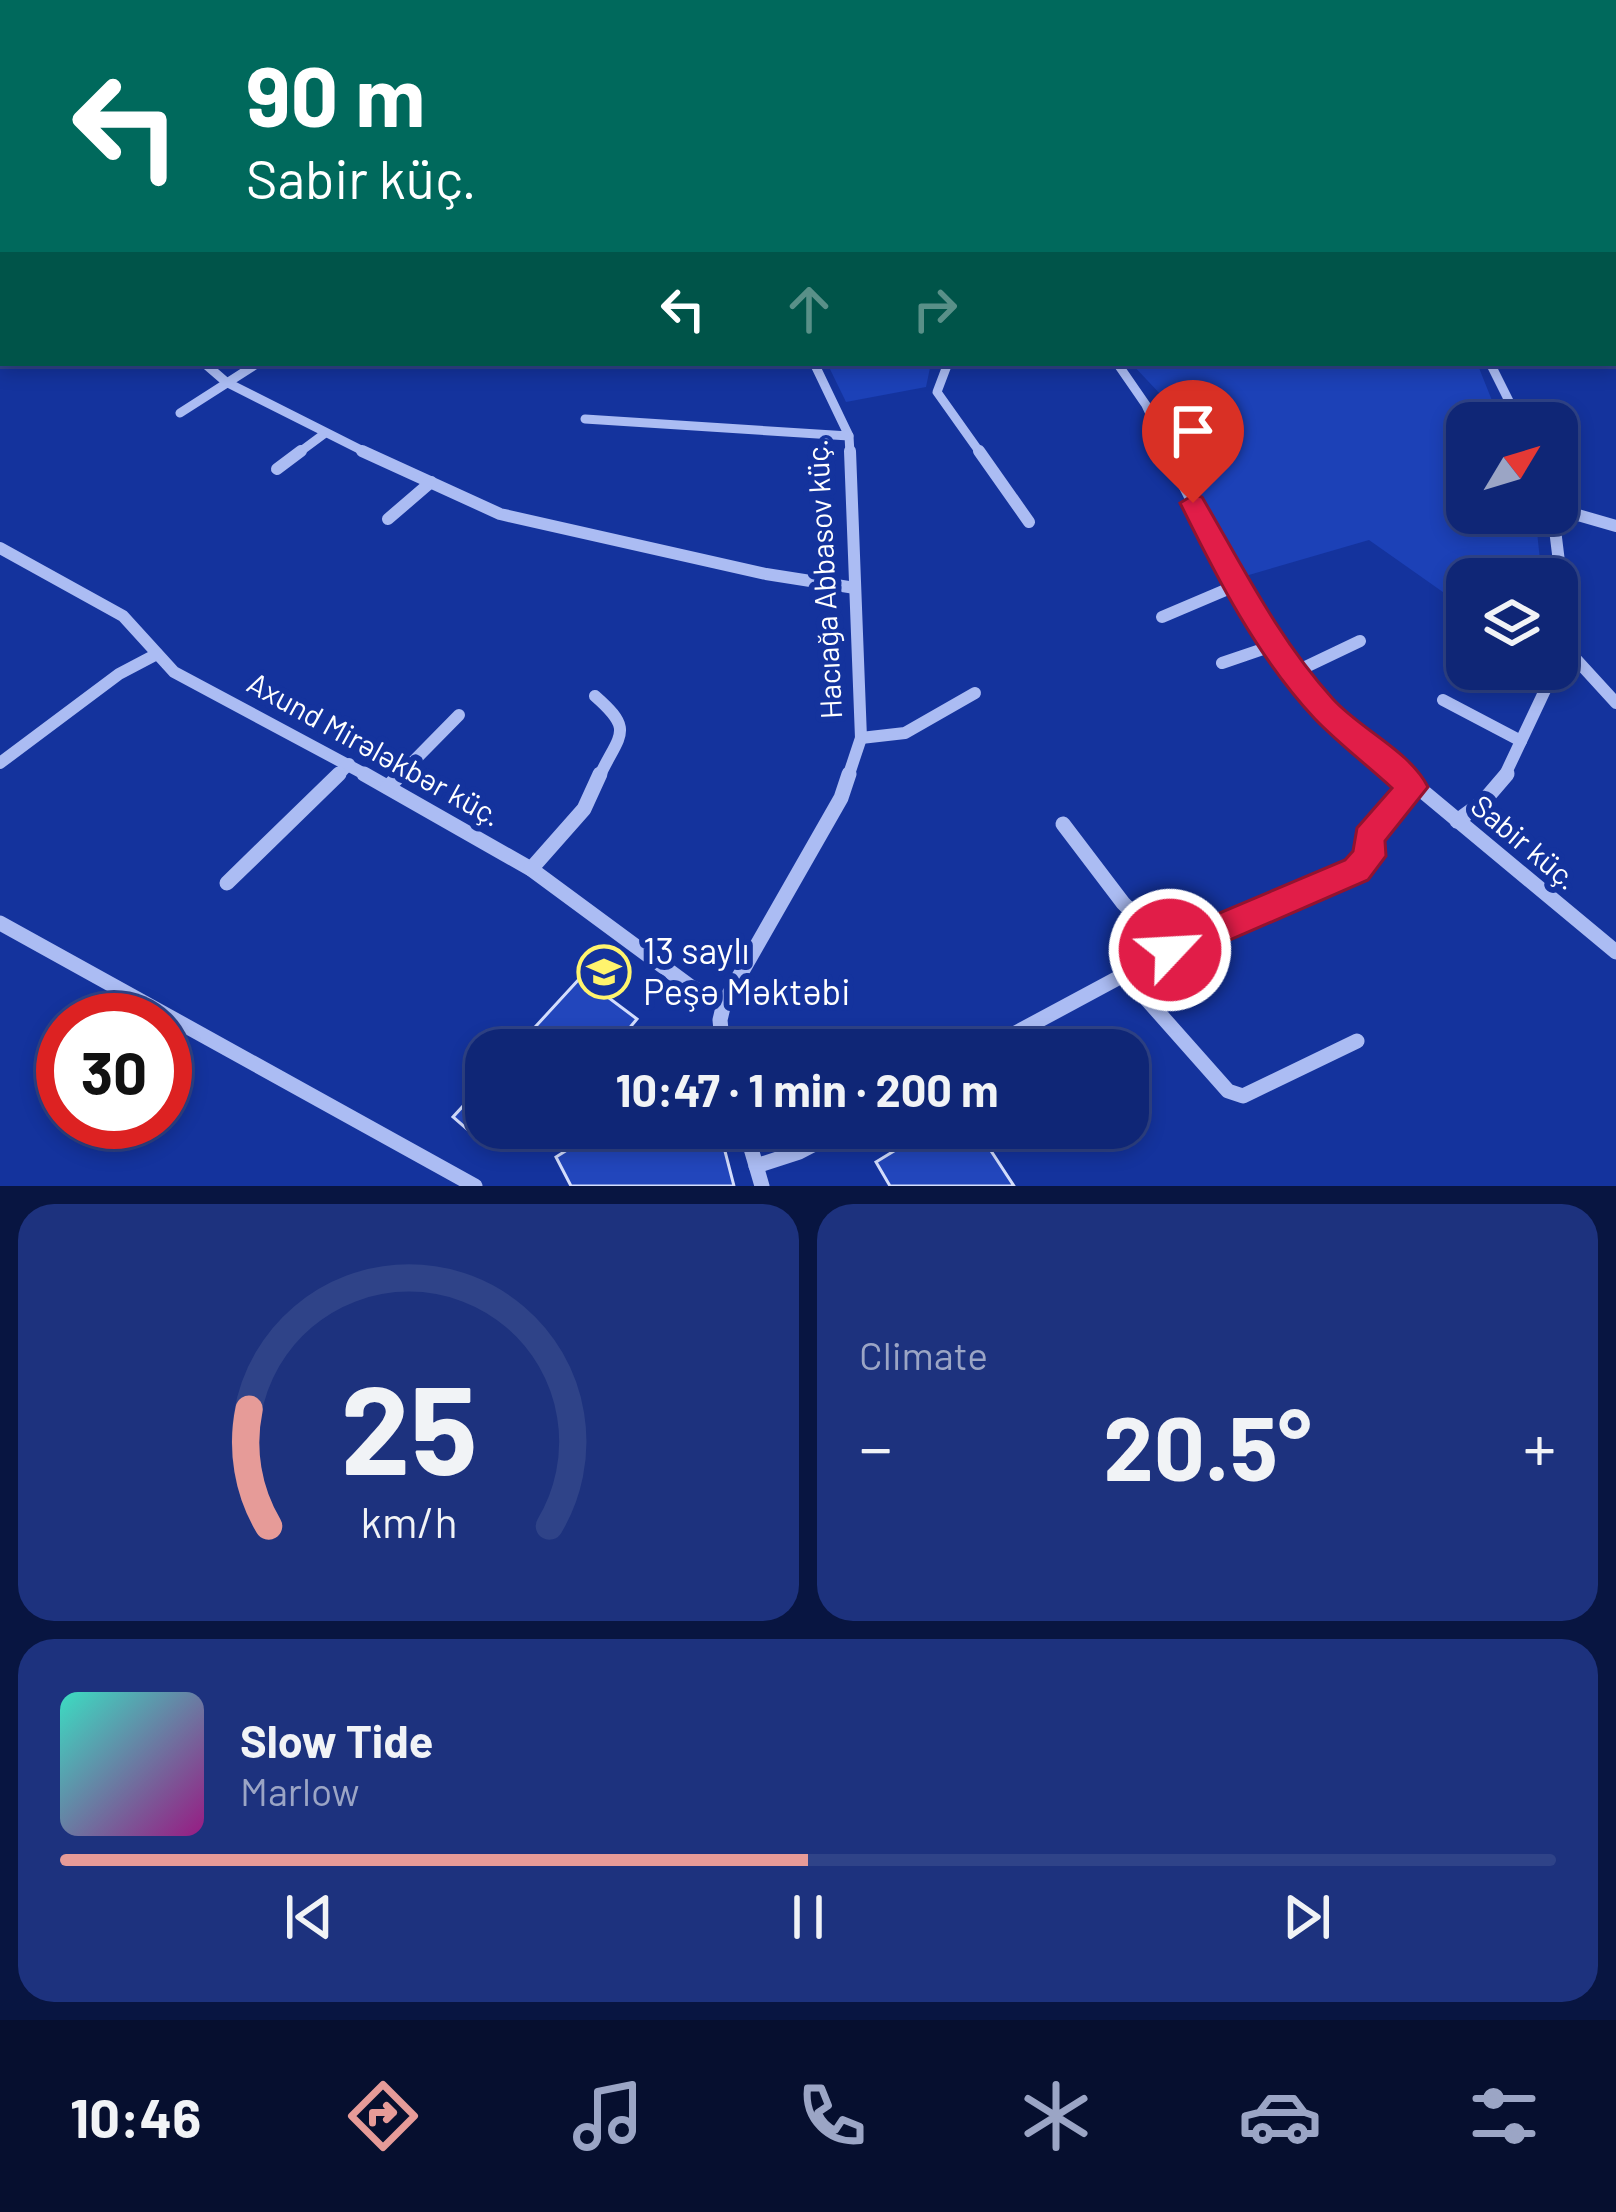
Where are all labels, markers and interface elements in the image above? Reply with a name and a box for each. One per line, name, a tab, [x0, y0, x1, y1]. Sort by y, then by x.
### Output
text: 90 m	[246, 43, 425, 144]
icon: left	[48, 48, 204, 204]
text: Sabir küç.	[246, 145, 477, 210]
icon: left	[650, 276, 716, 342]
icon: ahead	[776, 276, 842, 342]
icon: right	[902, 276, 968, 342]
pin	[1142, 380, 1244, 503]
icon: arrive	[1160, 398, 1226, 464]
north arrow	[1446, 402, 1578, 534]
map controls	[1446, 402, 1578, 690]
street label: Hacıağa Abbasov küç.	[798, 438, 848, 720]
button: layers	[1446, 558, 1578, 690]
street label: Axund Mirələkbər küç.	[242, 664, 508, 833]
street label: Sabir küç.	[1465, 787, 1586, 896]
position arrow	[1107, 887, 1233, 1013]
place label: 13 saylı Peşə Məktəbi	[643, 928, 850, 1012]
school or university icon: 13 saylı Peşə Məktəbi	[576, 944, 632, 1000]
speed limit sign: 30	[36, 993, 192, 1149]
text: 10:47 · 1 min · 200 m	[615, 1062, 999, 1116]
text: Climate	[859, 1331, 988, 1378]
text: 25	[340, 1350, 477, 1500]
text: 20.5°	[1103, 1391, 1312, 1499]
text: −	[859, 1406, 892, 1485]
text: +	[1523, 1406, 1556, 1485]
text: km/h	[360, 1494, 457, 1546]
text: Slow Tide	[240, 1713, 433, 1767]
text: Marlow	[240, 1767, 360, 1814]
icon: previous	[276, 1884, 342, 1950]
icon: pause	[775, 1884, 841, 1950]
icon: next	[1274, 1884, 1340, 1950]
icon: directions	[341, 2074, 425, 2158]
icon: music	[566, 2074, 650, 2158]
icon: phone	[790, 2074, 874, 2158]
icon: climate	[1014, 2074, 1098, 2158]
icon: car	[1238, 2074, 1322, 2158]
icon: filters	[1462, 2074, 1546, 2158]
text: 10:46	[70, 2084, 201, 2149]

